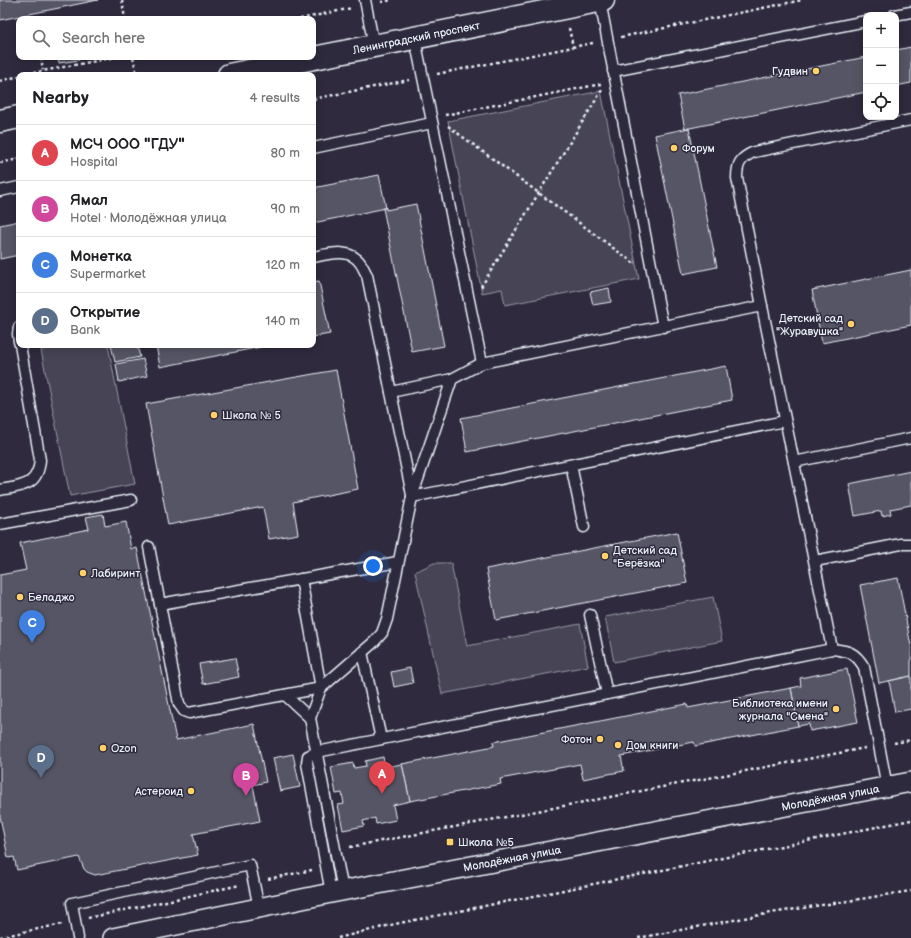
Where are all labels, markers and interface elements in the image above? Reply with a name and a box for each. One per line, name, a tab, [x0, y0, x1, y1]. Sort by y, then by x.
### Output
map controls	[863, 12, 899, 120]
button: +	[863, 12, 899, 48]
search box	[16, 16, 316, 60]
street label: Ленинградский проспект	[351, 18, 481, 57]
icon: search	[30, 27, 52, 49]
text: Search here	[62, 29, 145, 48]
button: −	[863, 48, 899, 84]
place label: Гудвин	[772, 65, 808, 78]
marker: Гудвин	[811, 66, 821, 76]
button: locate	[863, 84, 899, 120]
text: Nearby	[32, 88, 89, 108]
text: 4 results	[250, 90, 300, 106]
text: МСЧ ООО "ГДУ"	[70, 135, 185, 154]
place label: Форум	[682, 142, 715, 155]
marker: Форум	[669, 143, 679, 153]
text: A	[41, 145, 49, 161]
text: 80 m	[271, 145, 300, 161]
text: Hospital	[70, 154, 118, 170]
text: Ямал	[70, 191, 108, 210]
text: B	[40, 201, 50, 217]
text: 90 m	[271, 201, 300, 217]
text: Hotel · Молодёжная улица	[70, 210, 227, 226]
text: Монетка	[70, 247, 132, 266]
text: C	[40, 257, 50, 273]
text: 120 m	[265, 257, 300, 273]
text: Supermarket	[70, 266, 146, 282]
text: Открытие	[70, 303, 140, 322]
place label: Детский сад "Журавушка"	[776, 312, 843, 338]
text: D	[40, 313, 50, 329]
text: 140 m	[265, 313, 300, 329]
marker: Детский сад "Журавушка"	[846, 319, 856, 329]
text: Bank	[70, 322, 100, 338]
place label: Школа № 5	[222, 409, 281, 422]
marker: Школа № 5	[209, 410, 219, 420]
place label: Детский сад "Берёзка"	[613, 544, 677, 570]
marker: Детский сад "Берёзка"	[600, 551, 610, 561]
your location	[363, 556, 383, 576]
place label: Лабиринт	[90, 567, 140, 580]
marker: Лабиринт	[78, 568, 88, 578]
place label: Беладжо	[28, 591, 75, 604]
marker: Беладжо	[15, 592, 25, 602]
pin: C	[19, 610, 45, 643]
place label: Библиотека имени журнала "Смена"	[732, 697, 828, 723]
marker: Библиотека имени журнала "Смена"	[831, 704, 841, 714]
place label: Фотон	[561, 733, 592, 746]
marker: Фотон	[595, 734, 605, 744]
place label: Дом книги	[626, 739, 678, 752]
marker: Дом книги	[613, 740, 623, 750]
place label: Ozon	[111, 742, 137, 755]
marker: Ozon	[98, 743, 108, 753]
pin: D	[28, 745, 54, 778]
pin: A	[369, 761, 395, 794]
pin: B	[233, 763, 259, 796]
street label: Молодёжная улица	[780, 782, 881, 813]
place label: Астероид	[134, 785, 183, 798]
marker: Астероид	[186, 786, 196, 796]
place label: Школа №5	[458, 836, 514, 849]
marker: Школа №5	[445, 837, 455, 847]
street label: Молодёжная улица	[462, 843, 563, 874]

